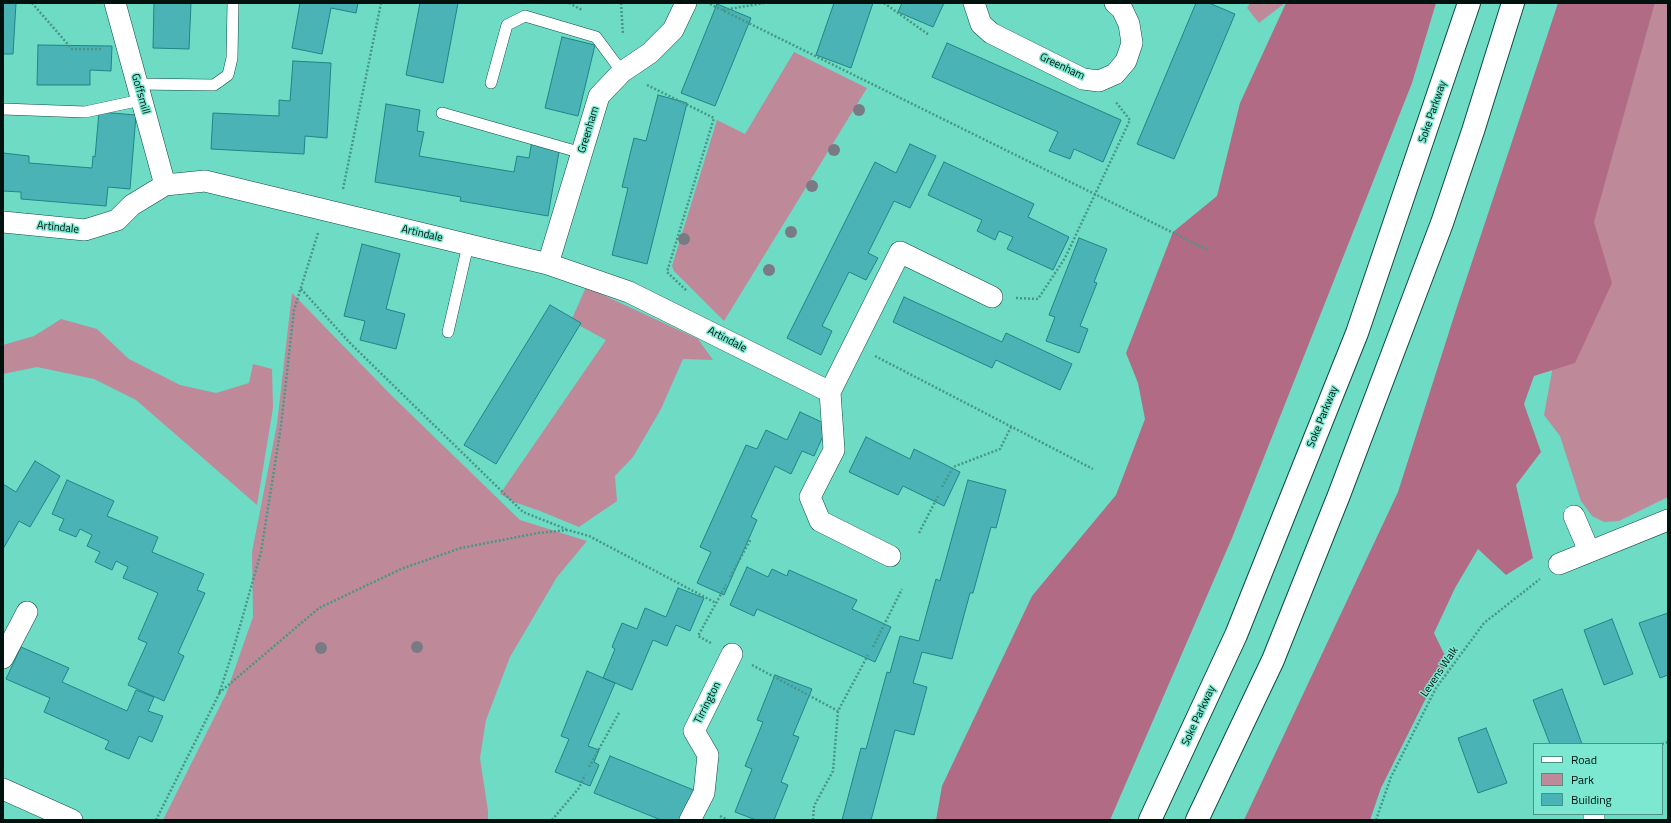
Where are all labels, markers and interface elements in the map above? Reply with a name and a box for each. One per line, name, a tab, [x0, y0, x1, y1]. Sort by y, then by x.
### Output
street label: Greenham	[1037, 51, 1087, 83]
street label: Goffsmill	[128, 72, 152, 116]
street label: Soke Parkway	[1416, 79, 1450, 145]
street label: Greenham	[576, 105, 602, 155]
street label: Artindale	[36, 219, 80, 237]
street label: Artindale	[400, 223, 444, 245]
street label: Artindale	[705, 325, 749, 355]
street label: Soke Parkway	[1305, 384, 1341, 450]
street label: Levens Walk	[1418, 644, 1462, 700]
street label: Tirrington	[692, 680, 724, 726]
street label: Soke Parkway	[1179, 684, 1219, 748]
legend	[1533, 743, 1663, 815]
text: Road	[1571, 750, 1597, 769]
text: Park	[1571, 770, 1594, 789]
text: Building	[1571, 790, 1612, 809]

